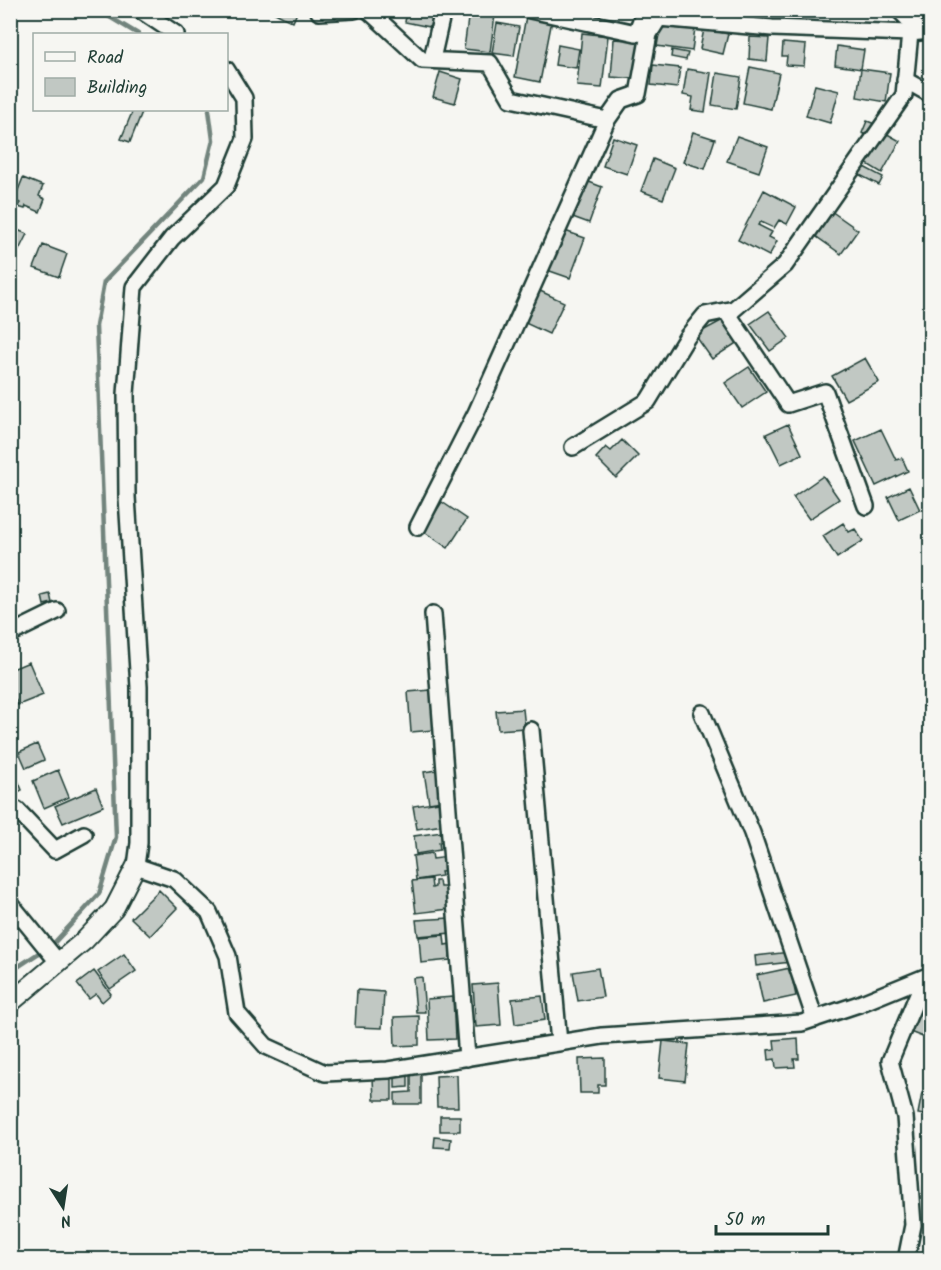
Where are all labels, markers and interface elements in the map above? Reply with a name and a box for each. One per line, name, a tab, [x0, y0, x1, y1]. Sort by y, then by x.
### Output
legend	[33, 33, 228, 111]
text: Road	[87, 44, 124, 73]
text: Building	[87, 74, 147, 103]
north arrow	[33, 1177, 93, 1237]
scale bar	[716, 1198, 828, 1236]
text: 50 m	[725, 1206, 765, 1235]
text: N	[58, 1207, 73, 1233]

